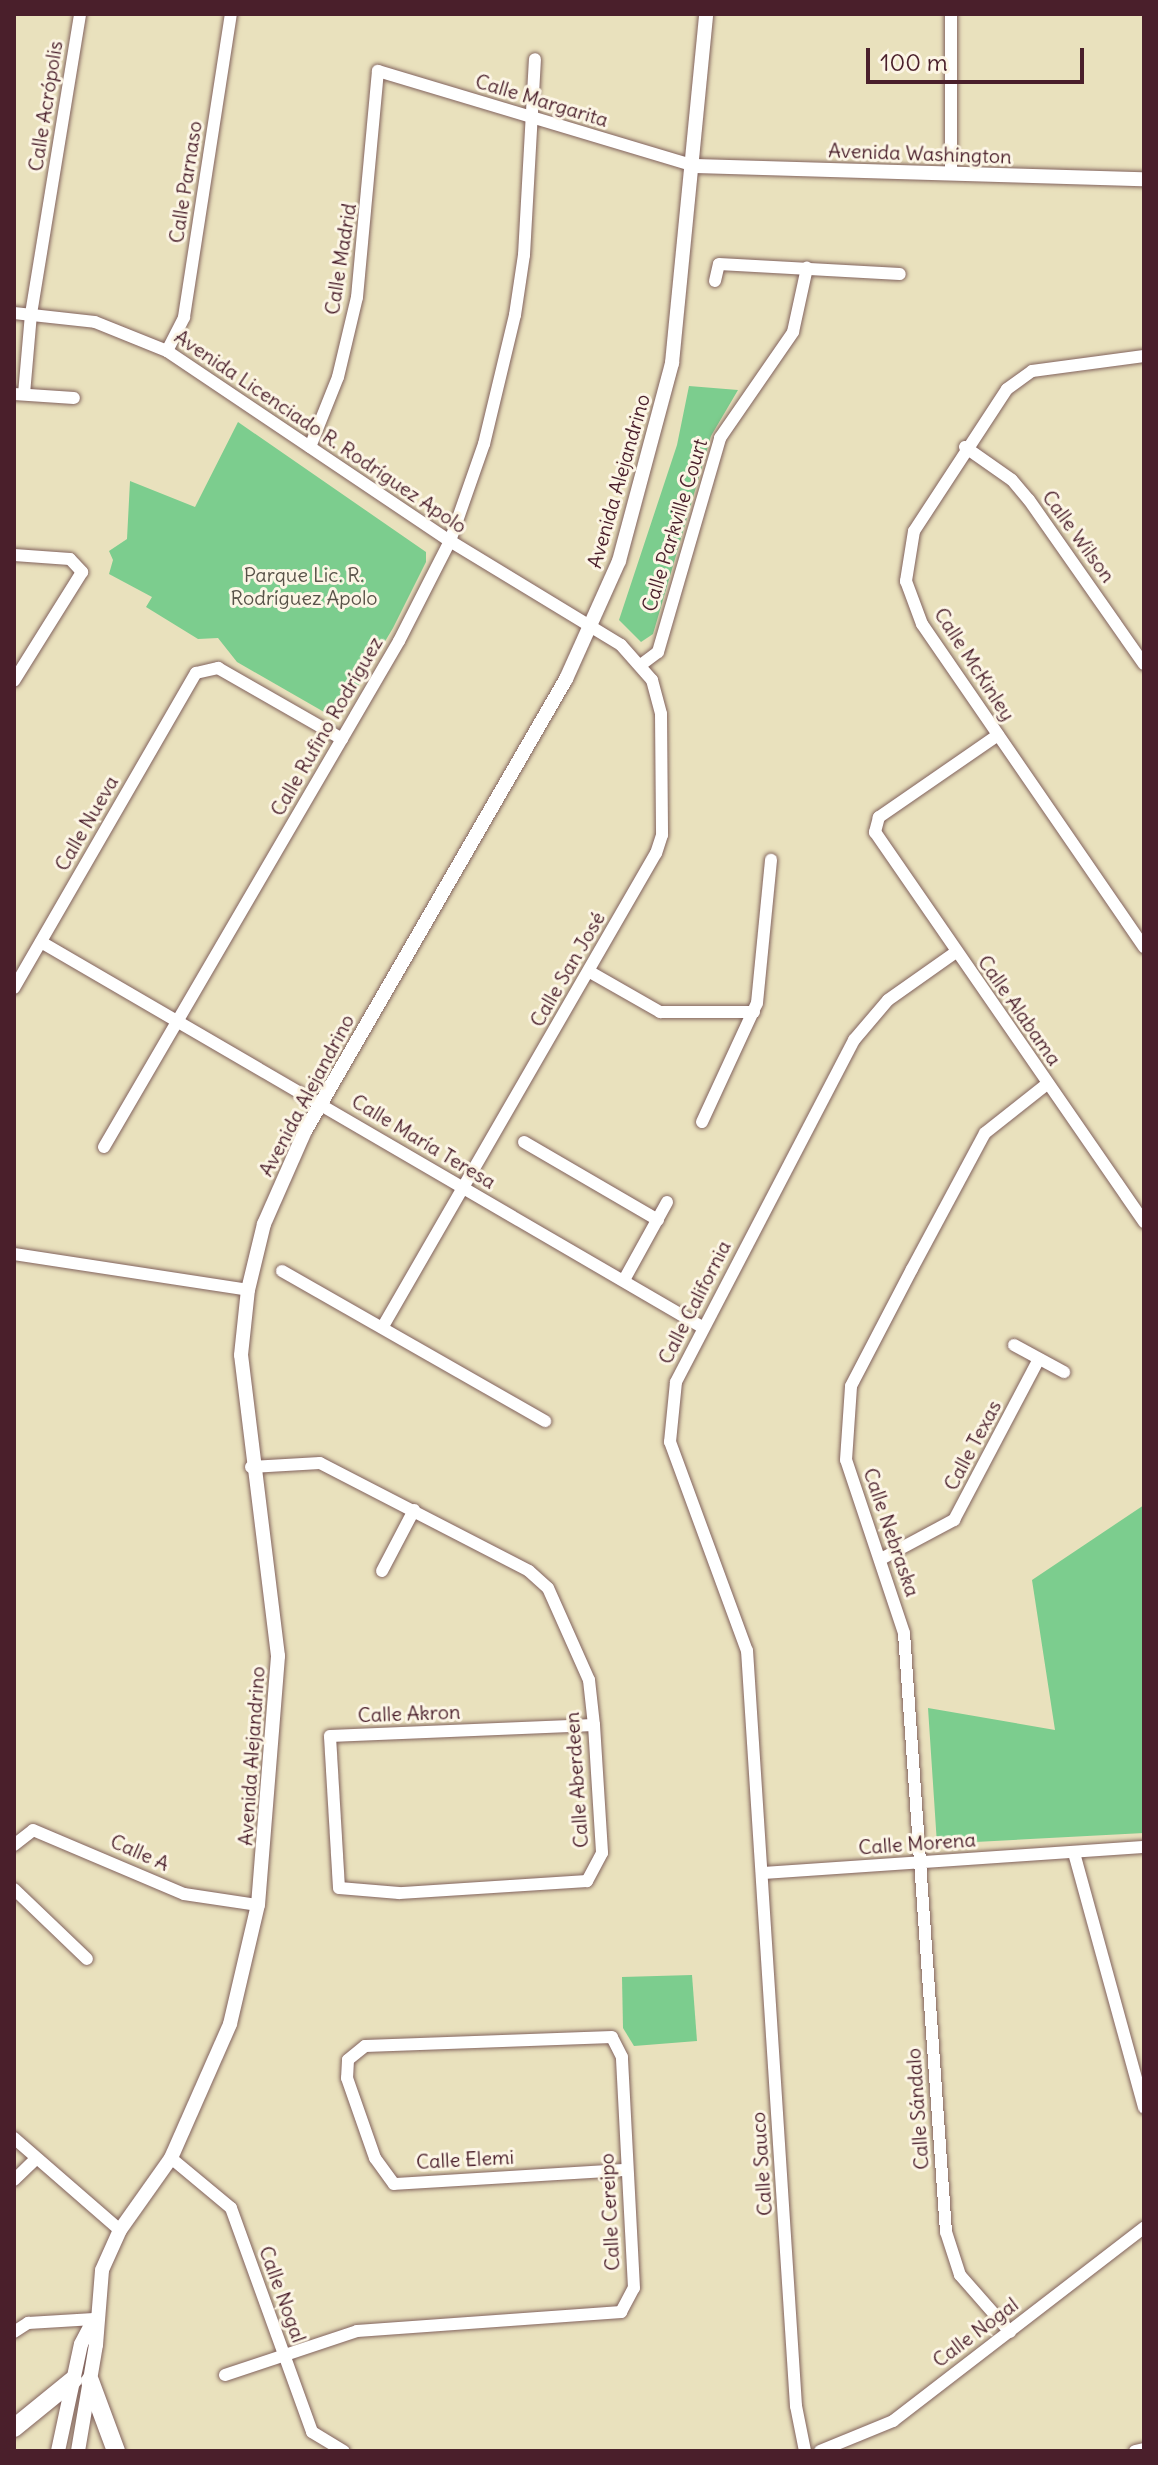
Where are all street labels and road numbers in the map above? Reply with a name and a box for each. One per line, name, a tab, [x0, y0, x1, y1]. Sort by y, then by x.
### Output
street label: Calle Acrópolis	[23, 39, 67, 173]
street label: Calle Margarita	[473, 68, 611, 132]
street label: Calle Parnaso	[163, 119, 207, 245]
street label: Avenida Washington	[828, 138, 1012, 168]
street label: Calle Madrid	[319, 202, 361, 316]
street label: Avenida Licenciado R. Rodríguez Apolo	[170, 324, 472, 538]
street label: Avenida Alejandrino	[582, 391, 654, 571]
street label: Calle Parkville Court	[636, 436, 712, 614]
street label: Calle Wilson	[1038, 485, 1120, 587]
street label: Calle McKinley	[929, 603, 1021, 725]
street label: Calle Rufino Rodríguez	[265, 632, 387, 820]
street label: Calle Nueva	[49, 771, 123, 875]
street label: Calle San José	[524, 907, 610, 1031]
street label: Calle Alabama	[973, 950, 1067, 1070]
street label: Avenida Alejandrino	[253, 1010, 359, 1180]
street label: Calle María Teresa	[348, 1088, 500, 1194]
street label: Calle California	[653, 1236, 735, 1368]
street label: Calle Texas	[938, 1396, 1006, 1494]
street label: Calle Nebraska	[859, 1465, 925, 1599]
street label: Avenida Alejandrino	[233, 1665, 269, 1847]
street label: Calle Akron	[357, 1699, 461, 1727]
street label: Calle Aberdeen	[559, 1711, 593, 1849]
street label: Calle Morena	[858, 1827, 976, 1859]
street label: Calle A	[107, 1828, 173, 1876]
street label: Calle Sándalo	[901, 2047, 933, 2171]
street label: Calle Sauco	[745, 2111, 777, 2217]
street label: Calle Elemi	[415, 2144, 515, 2174]
street label: Calle Cereipo	[594, 2153, 624, 2271]
street label: Calle Nogal	[254, 2243, 312, 2345]
street label: Calle Nogal	[928, 2292, 1022, 2372]

